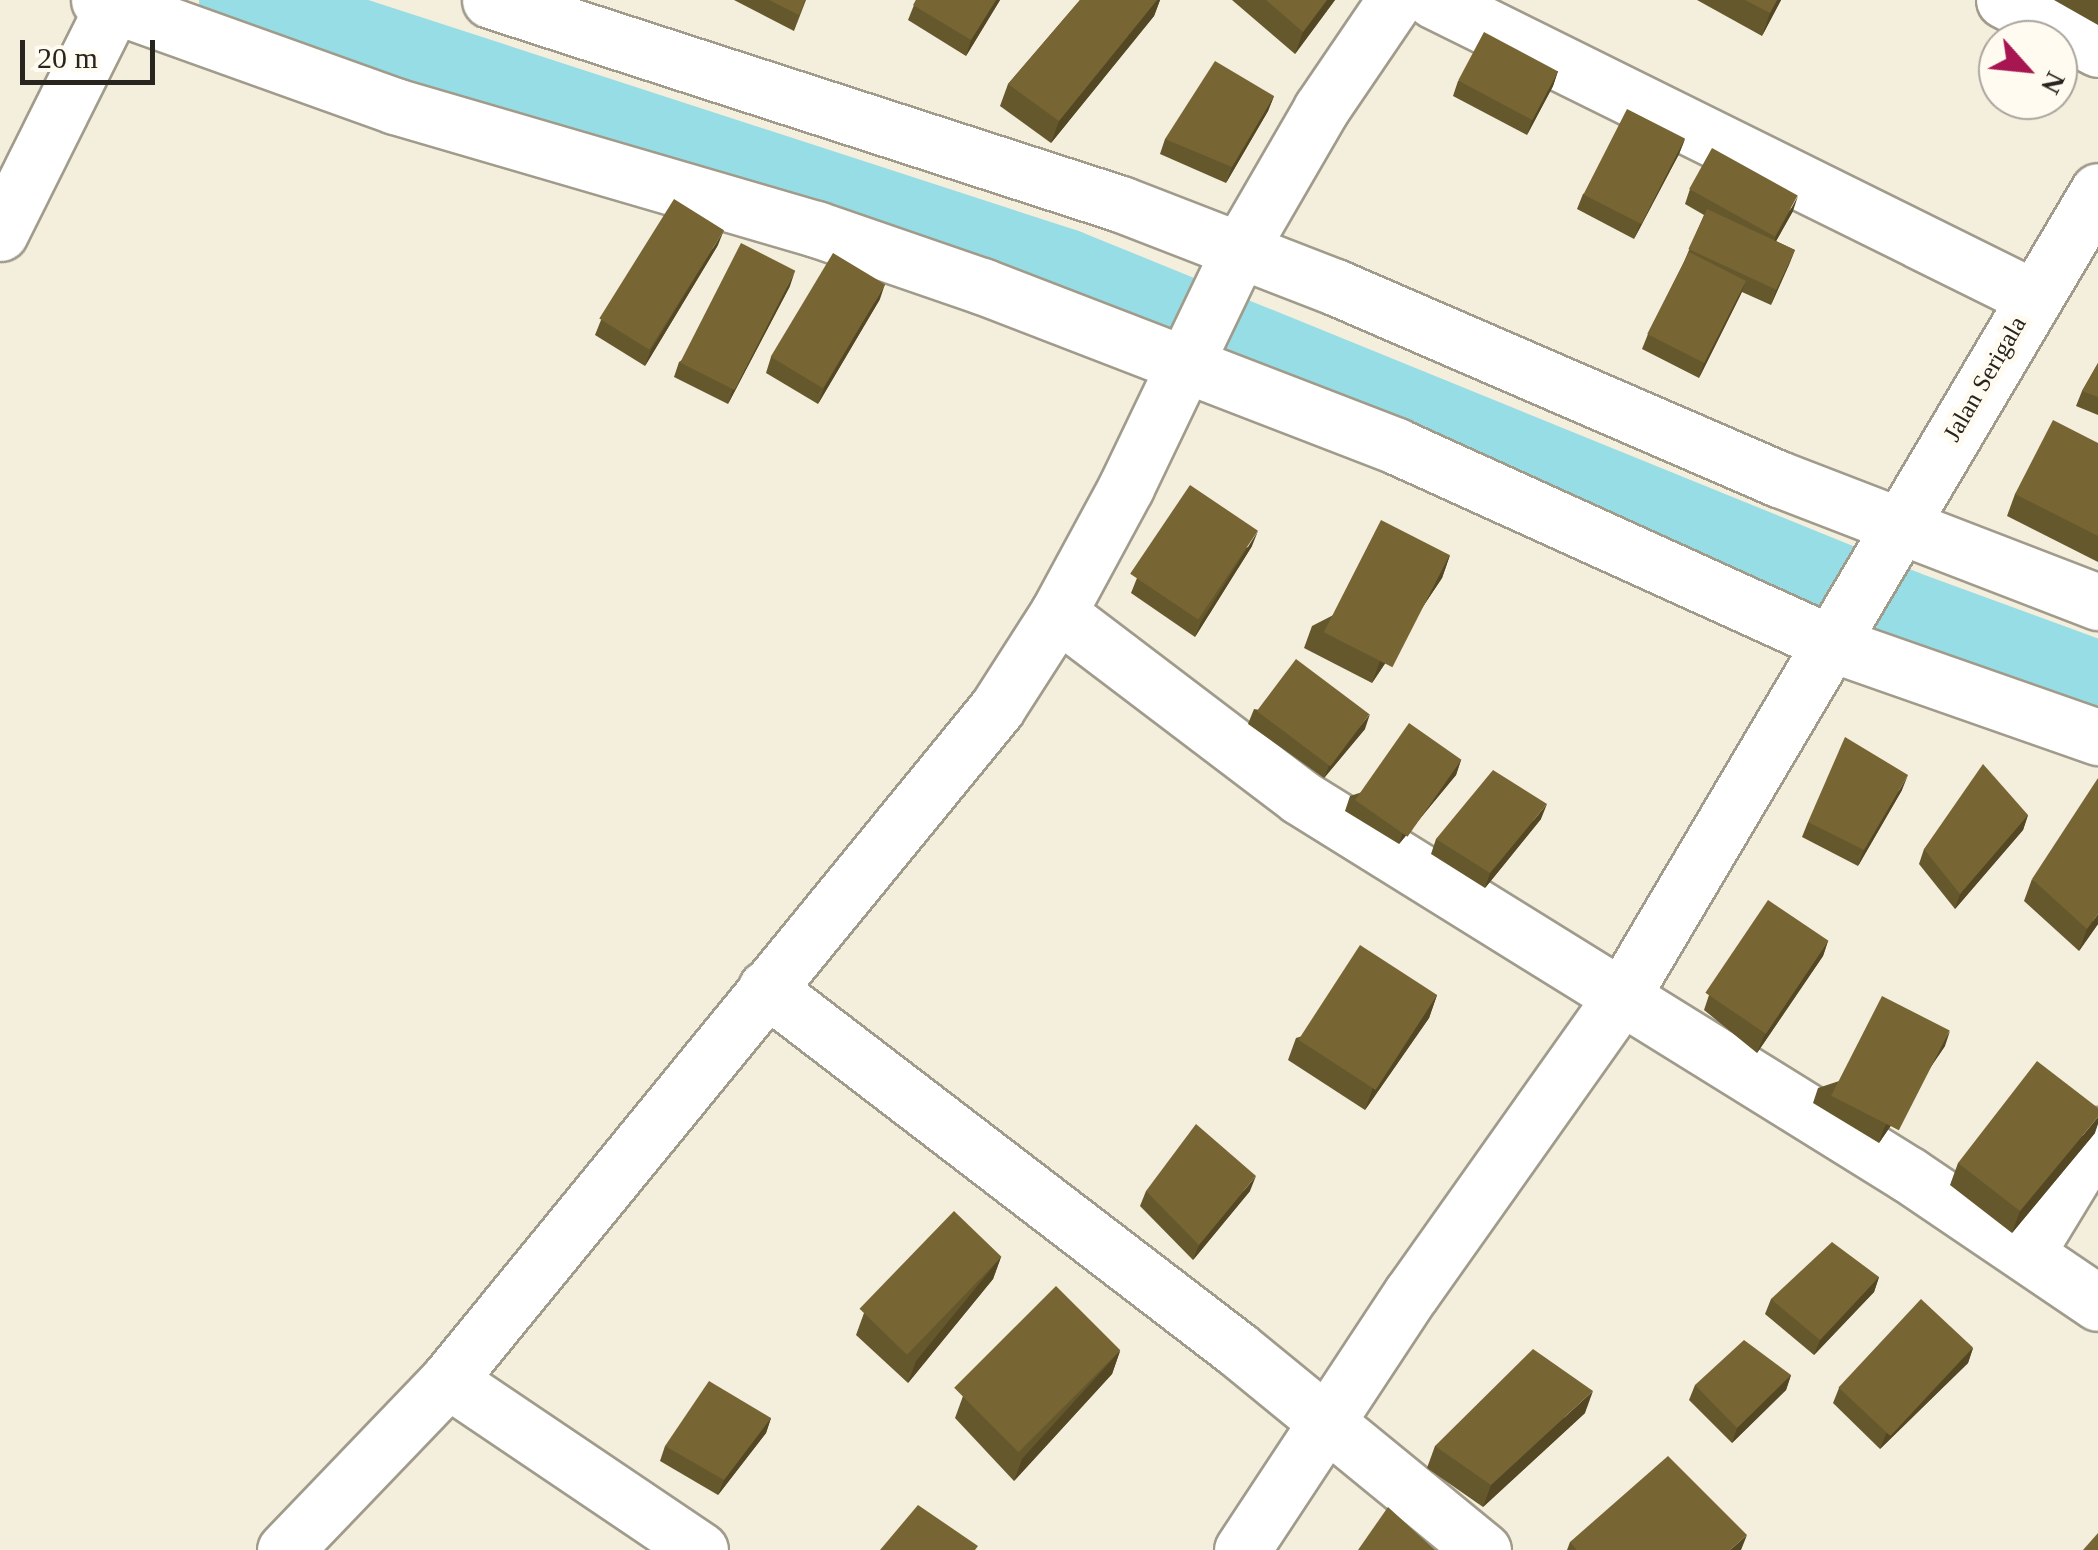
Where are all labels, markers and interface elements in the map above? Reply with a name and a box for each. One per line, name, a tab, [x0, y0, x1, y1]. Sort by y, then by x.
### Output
scale bar	[25, 20, 160, 82]
north arrow	[1978, 20, 2078, 120]
text: 20 m	[37, 41, 98, 74]
text: N	[2035, 67, 2072, 99]
street label: Jalan Serigala	[1937, 311, 2033, 447]

